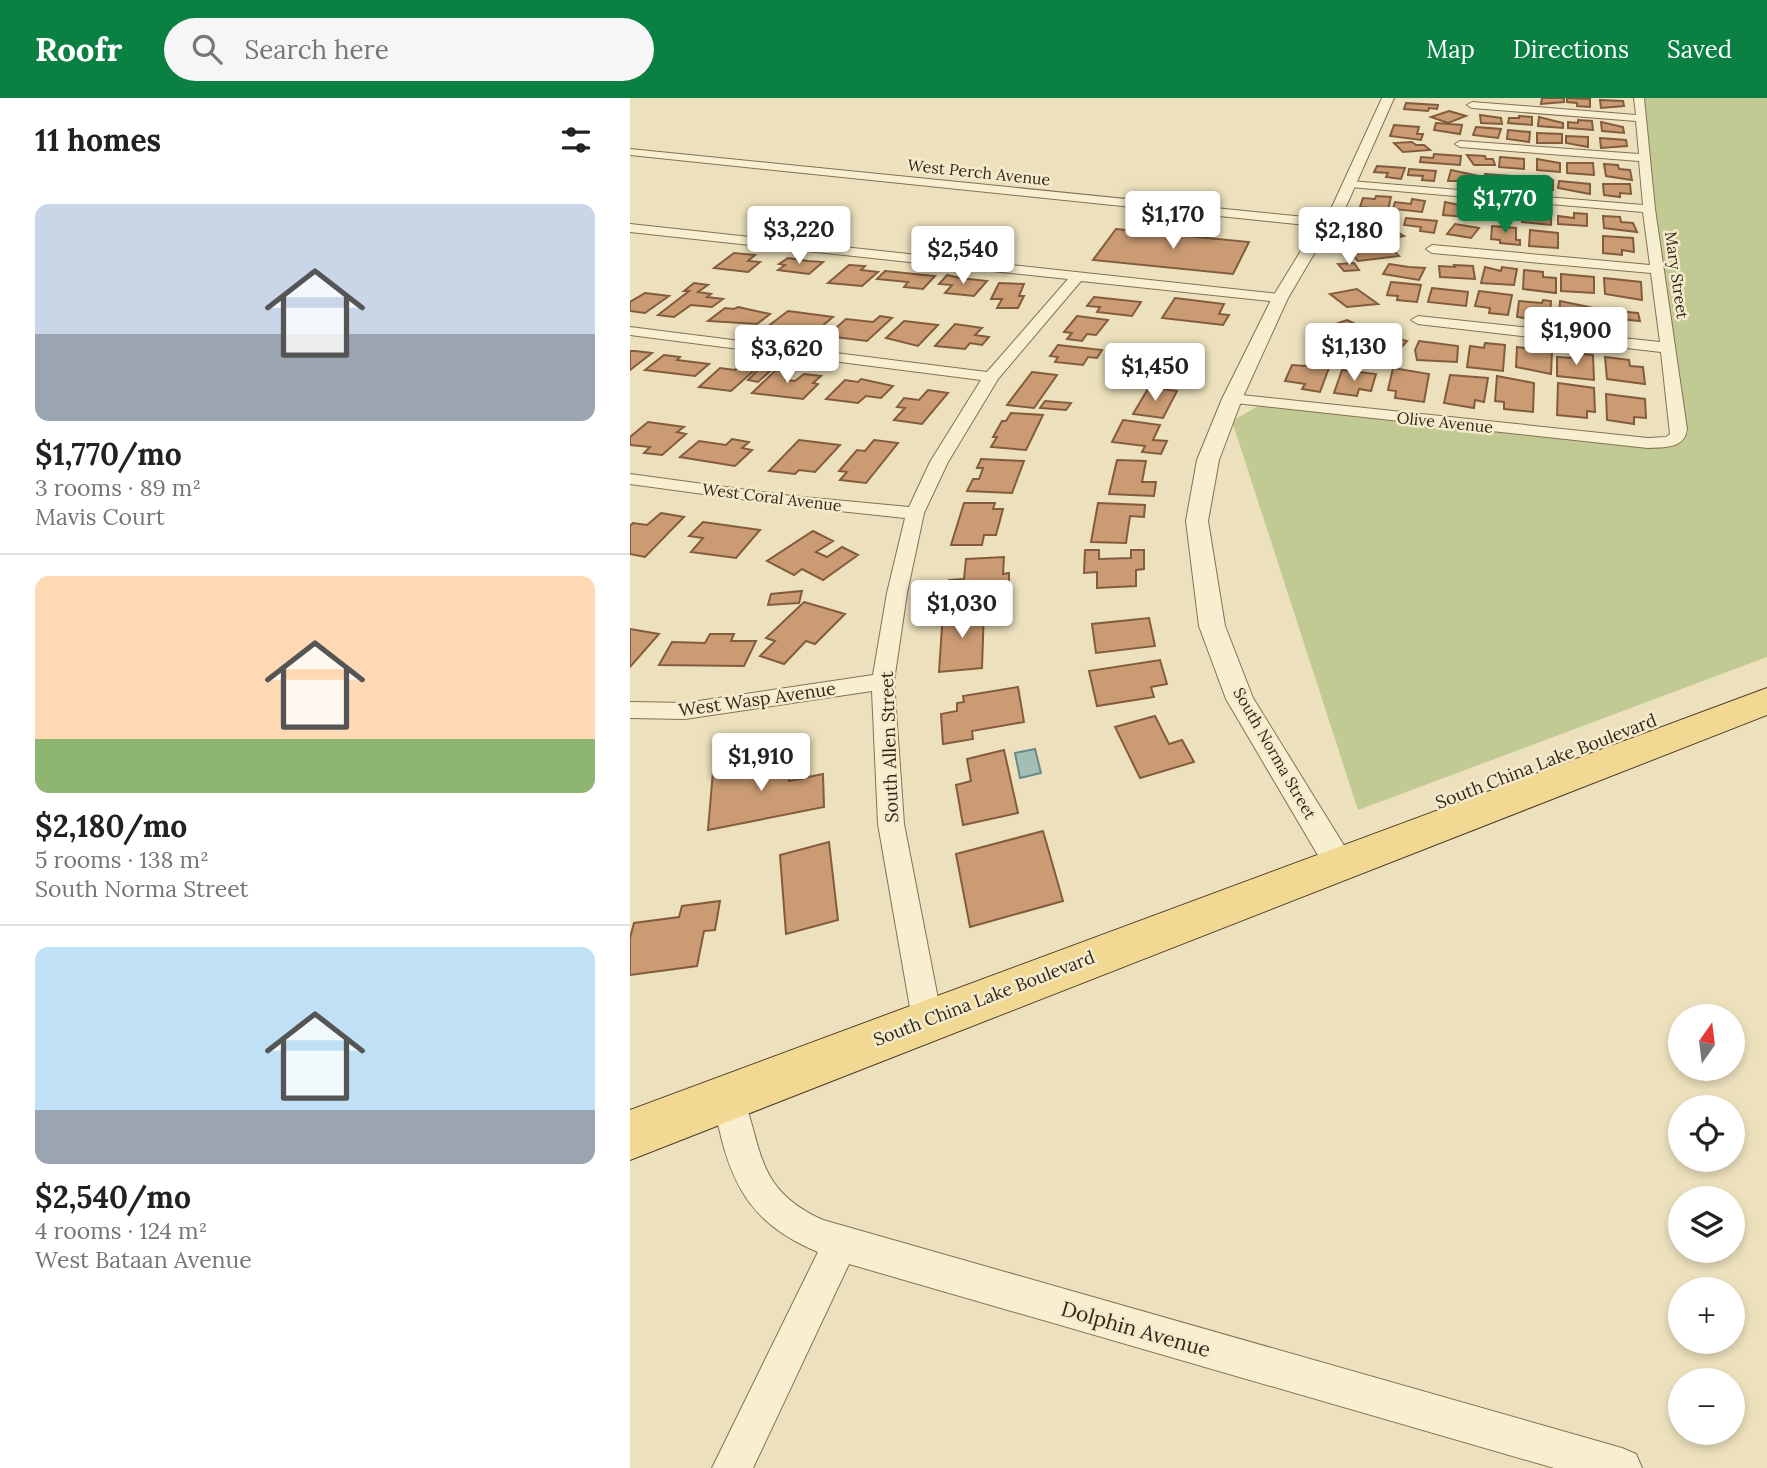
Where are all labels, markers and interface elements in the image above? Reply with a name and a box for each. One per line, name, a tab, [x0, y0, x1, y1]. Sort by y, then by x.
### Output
search box	[164, 18, 654, 81]
text: Roofr	[35, 28, 122, 70]
icon: search	[188, 30, 226, 68]
text: Search here	[244, 33, 389, 66]
text: Map	[1426, 34, 1475, 65]
text: Directions	[1513, 34, 1629, 65]
text: Saved	[1667, 34, 1732, 65]
text: 11 homes	[35, 121, 161, 159]
icon: filters	[557, 121, 595, 159]
street label: West Perch Avenue	[907, 155, 1052, 189]
pin: $1,770	[1448, 176, 1562, 235]
text: $1,770	[1473, 183, 1537, 212]
pin: $1,170	[1116, 192, 1230, 251]
text: $1,170	[1141, 199, 1205, 228]
pin: $3,220	[742, 206, 856, 266]
pin: $2,180	[1292, 208, 1406, 267]
text: $3,220	[763, 214, 835, 243]
text: $2,180	[1315, 215, 1383, 244]
pin: $2,540	[906, 226, 1020, 286]
street label: Mary Street	[1661, 230, 1693, 321]
text: $2,540	[927, 234, 999, 263]
icon: home	[252, 250, 378, 376]
pin: $1,900	[1519, 308, 1633, 367]
text: $1,900	[1540, 315, 1612, 344]
pin: $1,130	[1297, 324, 1411, 383]
pin: $3,620	[730, 326, 844, 385]
text: $1,130	[1321, 331, 1387, 360]
text: $3,620	[751, 333, 823, 362]
pin: $1,450	[1098, 344, 1212, 403]
text: $1,450	[1121, 351, 1189, 380]
street label: Olive Avenue	[1396, 407, 1494, 437]
text: $1,770/mo	[35, 435, 182, 473]
text: 3 rooms · 89 m²	[35, 473, 201, 502]
street label: West Coral Avenue	[701, 479, 843, 516]
text: Mavis Court	[35, 502, 165, 531]
pin: $1,030	[905, 580, 1019, 640]
text: $1,030	[927, 588, 997, 617]
icon: home	[252, 622, 378, 748]
street label: South Allen Street	[875, 671, 903, 823]
street label: West Wasp Avenue	[677, 677, 837, 721]
street label: South Norma Street	[1229, 684, 1321, 823]
street label: South China Lake Boulevard	[1432, 708, 1660, 814]
pin: $1,910	[704, 734, 818, 793]
text: $1,910	[728, 741, 794, 770]
text: $2,180/mo	[35, 807, 187, 845]
text: 5 rooms · 138 m²	[35, 845, 209, 874]
text: South Norma Street	[35, 874, 248, 903]
street label: South China Lake Boulevard	[870, 945, 1098, 1051]
icon: home	[252, 993, 378, 1119]
north arrow	[1668, 1004, 1745, 1082]
map controls	[1668, 1004, 1745, 1445]
button: locate	[1668, 1095, 1745, 1172]
text: $2,540/mo	[35, 1178, 191, 1216]
button: layers	[1668, 1186, 1745, 1263]
text: 4 rooms · 124 m²	[35, 1216, 207, 1245]
text: West Bataan Avenue	[35, 1245, 252, 1274]
button: +	[1668, 1277, 1745, 1354]
street label: Dolphin Avenue	[1058, 1295, 1214, 1363]
button: −	[1668, 1368, 1745, 1445]

